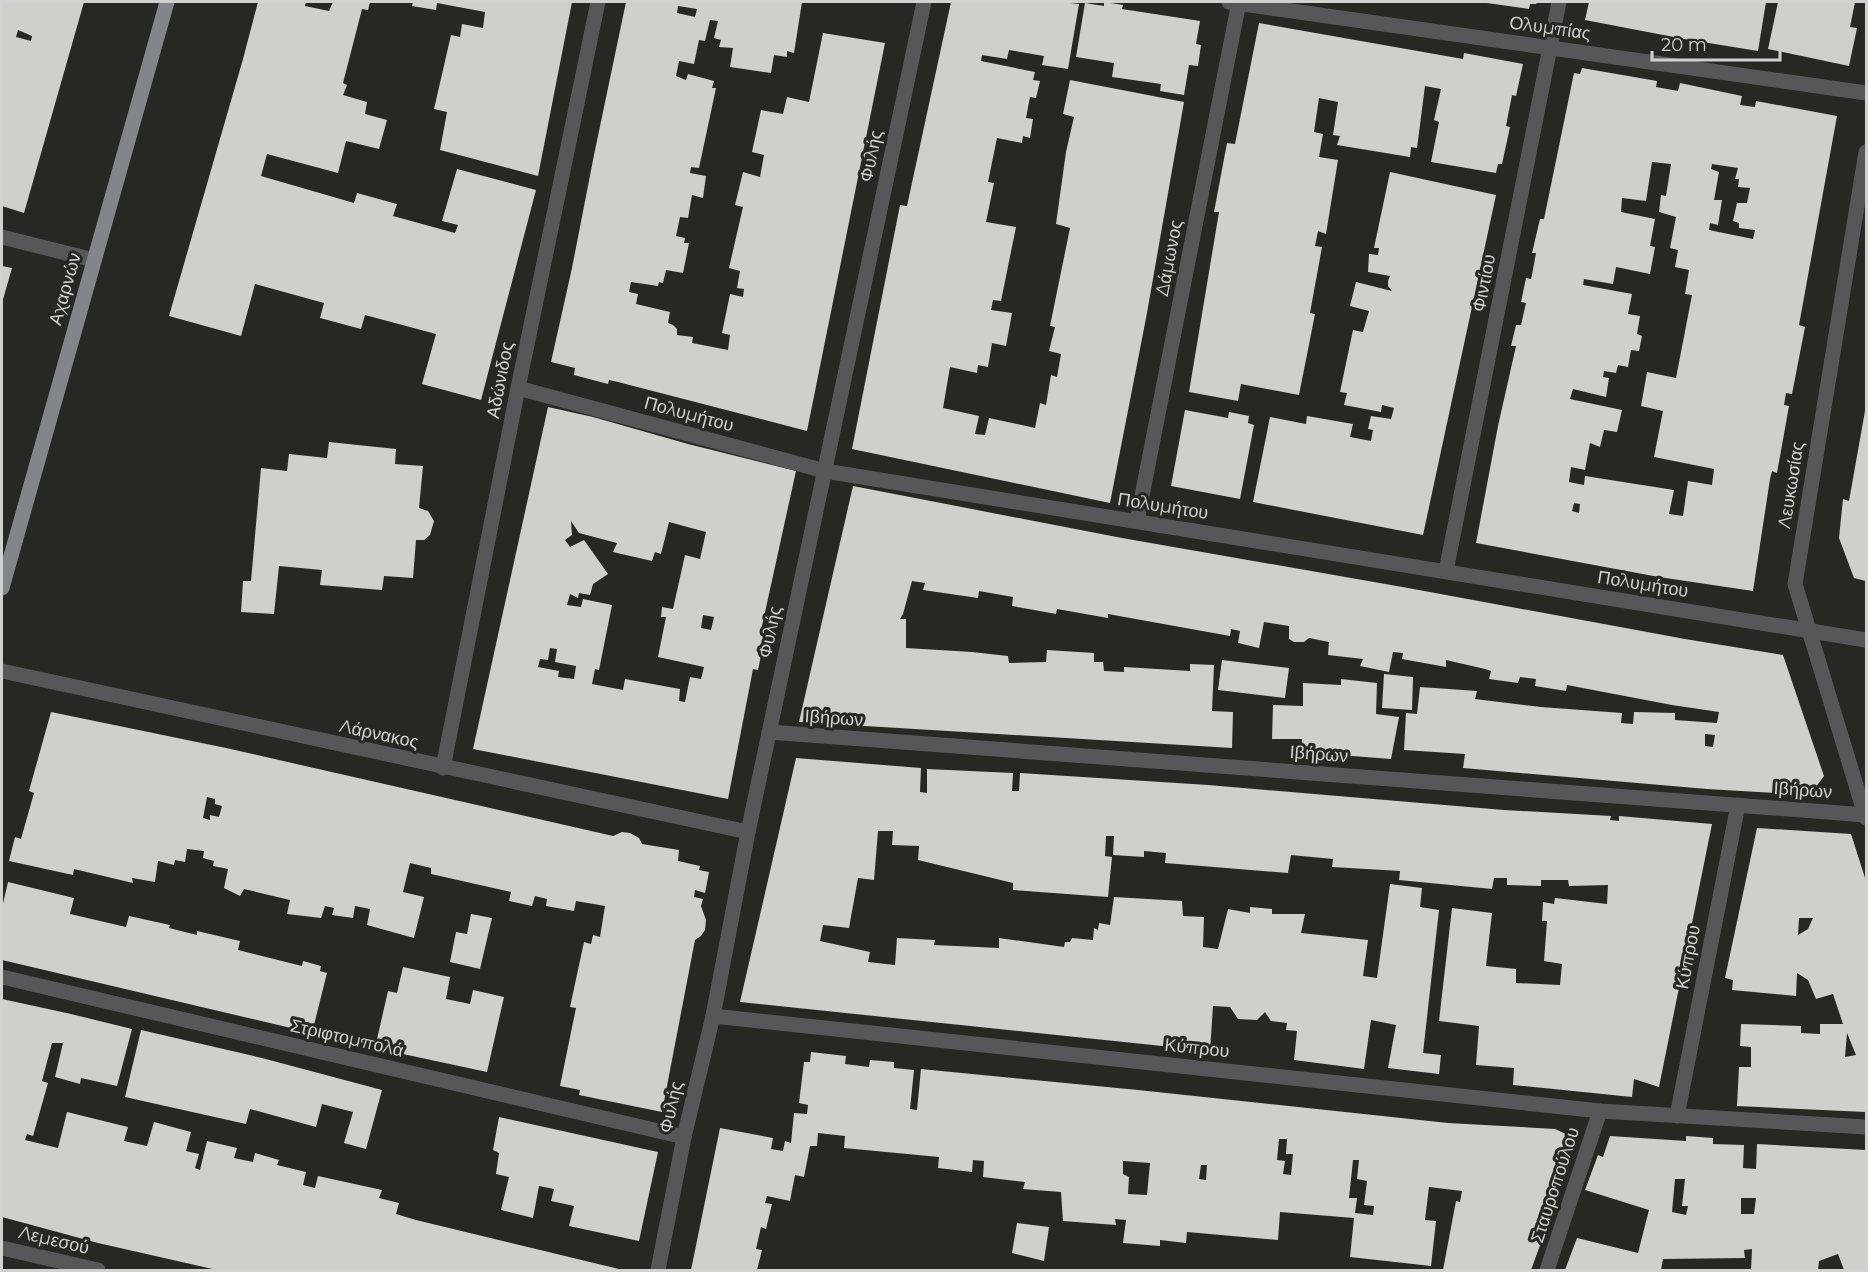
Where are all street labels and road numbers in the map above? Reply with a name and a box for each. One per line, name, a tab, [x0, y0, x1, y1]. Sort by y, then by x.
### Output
street label: Ολυμπίας	[1508, 11, 1592, 45]
street label: Φυλής	[855, 128, 887, 184]
street label: Δάμωνος	[1151, 218, 1187, 298]
street label: Αχαρνών	[44, 250, 86, 328]
street label: Φιντίου	[1468, 252, 1500, 314]
street label: Αδώνιδος	[482, 339, 518, 420]
street label: Πολυμήτου	[642, 392, 736, 436]
street label: Λευκωσίας	[1773, 440, 1809, 530]
street label: Πολυμήτου	[1116, 488, 1210, 524]
street label: Πολυμήτου	[1596, 566, 1690, 602]
street label: Φυλής	[754, 604, 786, 660]
street label: Ιβήρων	[804, 705, 864, 731]
street label: Λάρνακος	[338, 715, 421, 753]
street label: Ιβήρων	[1289, 741, 1349, 767]
street label: Ιβήρων	[1773, 777, 1833, 803]
street label: Κύπρου	[1671, 923, 1705, 991]
street label: Στριφτομπολά	[288, 1014, 406, 1062]
street label: Κύπρου	[1164, 1034, 1230, 1062]
street label: Φυλής	[654, 1079, 688, 1135]
street label: Σταυροπούλου	[1526, 1124, 1584, 1246]
street label: Λεμεσού	[17, 1221, 91, 1259]

